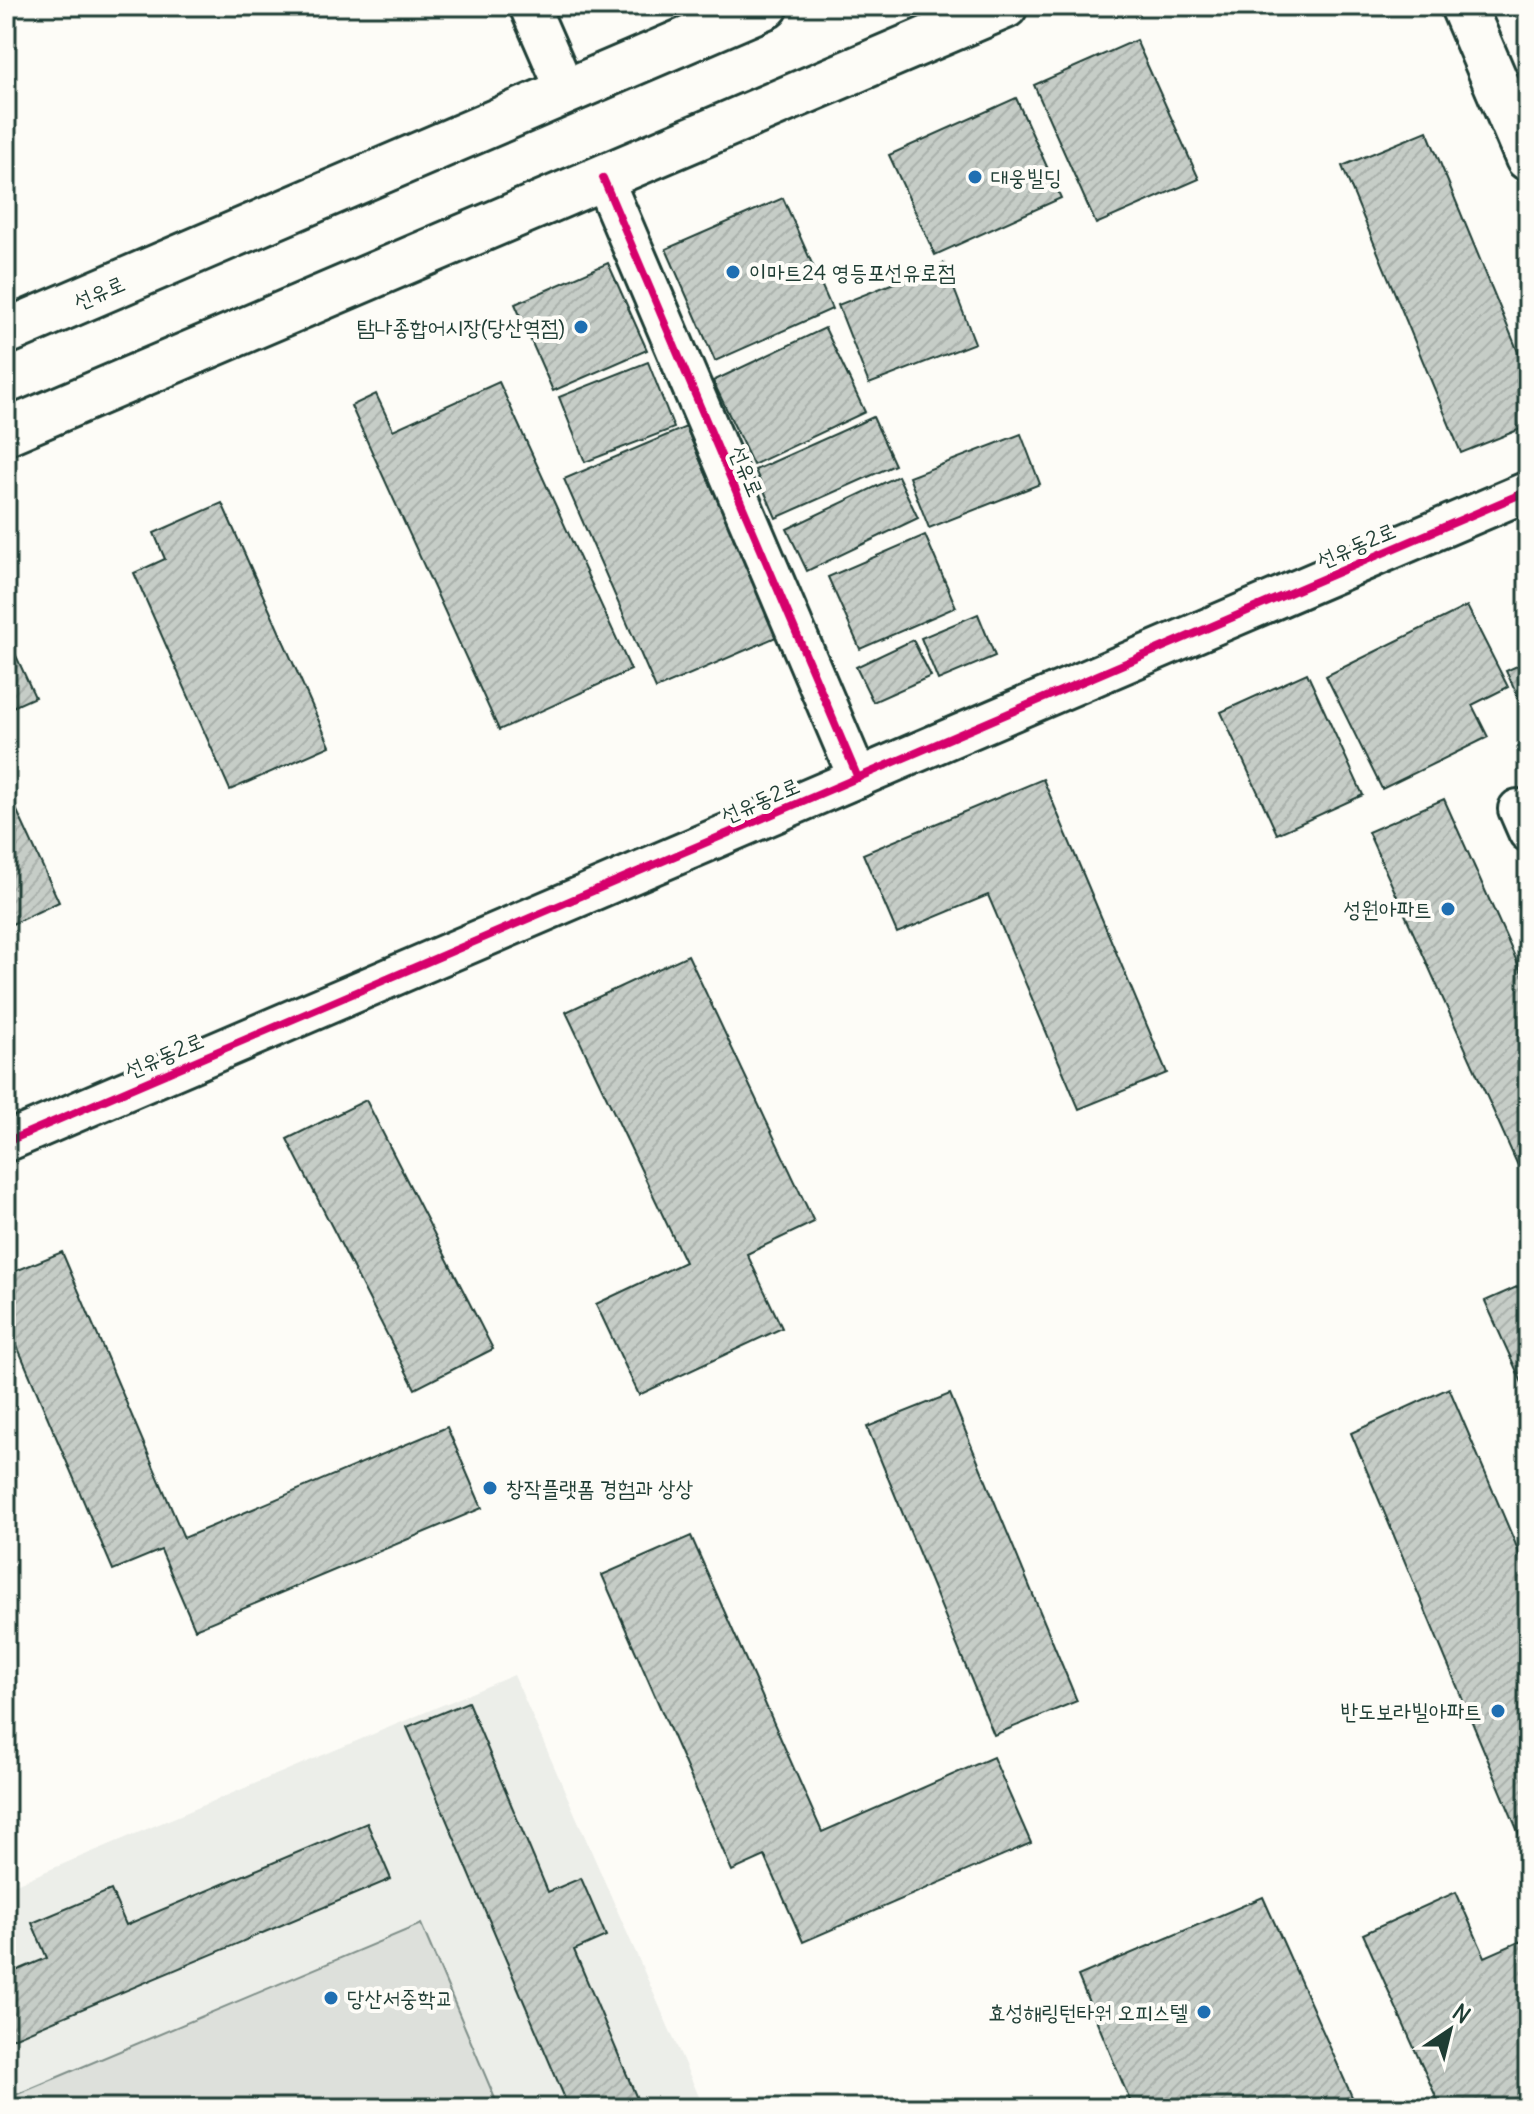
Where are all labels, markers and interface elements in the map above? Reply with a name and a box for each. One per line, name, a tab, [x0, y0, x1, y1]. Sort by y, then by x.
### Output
place label: 대웅빌딩	[991, 163, 1062, 191]
marker: 대웅빌딩	[966, 168, 984, 186]
place label: 이마트24 영등포선유로점	[749, 258, 956, 286]
marker: 이마트24 영등포선유로점	[724, 263, 742, 281]
street label: 선유로	[69, 269, 129, 315]
place label: 탐나종합어시장(당산역점)	[357, 313, 565, 341]
marker: 탐나종합어시장(당산역점)	[572, 318, 590, 336]
street label: 선유로	[724, 441, 770, 501]
street label: 선유동2로	[1312, 516, 1400, 574]
street label: 선유동2로	[716, 771, 804, 829]
place label: 성원아파트	[1343, 895, 1432, 923]
marker: 성원아파트	[1439, 900, 1457, 918]
street label: 선유동2로	[120, 1026, 208, 1084]
place label: 창작플랫폼 경험과 상상	[506, 1474, 694, 1502]
marker: 창작플랫폼 경험과 상상	[481, 1479, 499, 1497]
place label: 반도보라빌아파트	[1340, 1697, 1482, 1725]
marker: 반도보라빌아파트	[1489, 1702, 1507, 1720]
place label: 당산서중학교	[347, 1984, 453, 2012]
marker: 당산서중학교	[322, 1989, 340, 2007]
north arrow	[1410, 1990, 1490, 2070]
place label: 효성해링턴타워 오피스텔	[988, 1998, 1188, 2026]
text: N	[1447, 1998, 1476, 2029]
marker: 효성해링턴타워 오피스텔	[1195, 2003, 1213, 2021]

